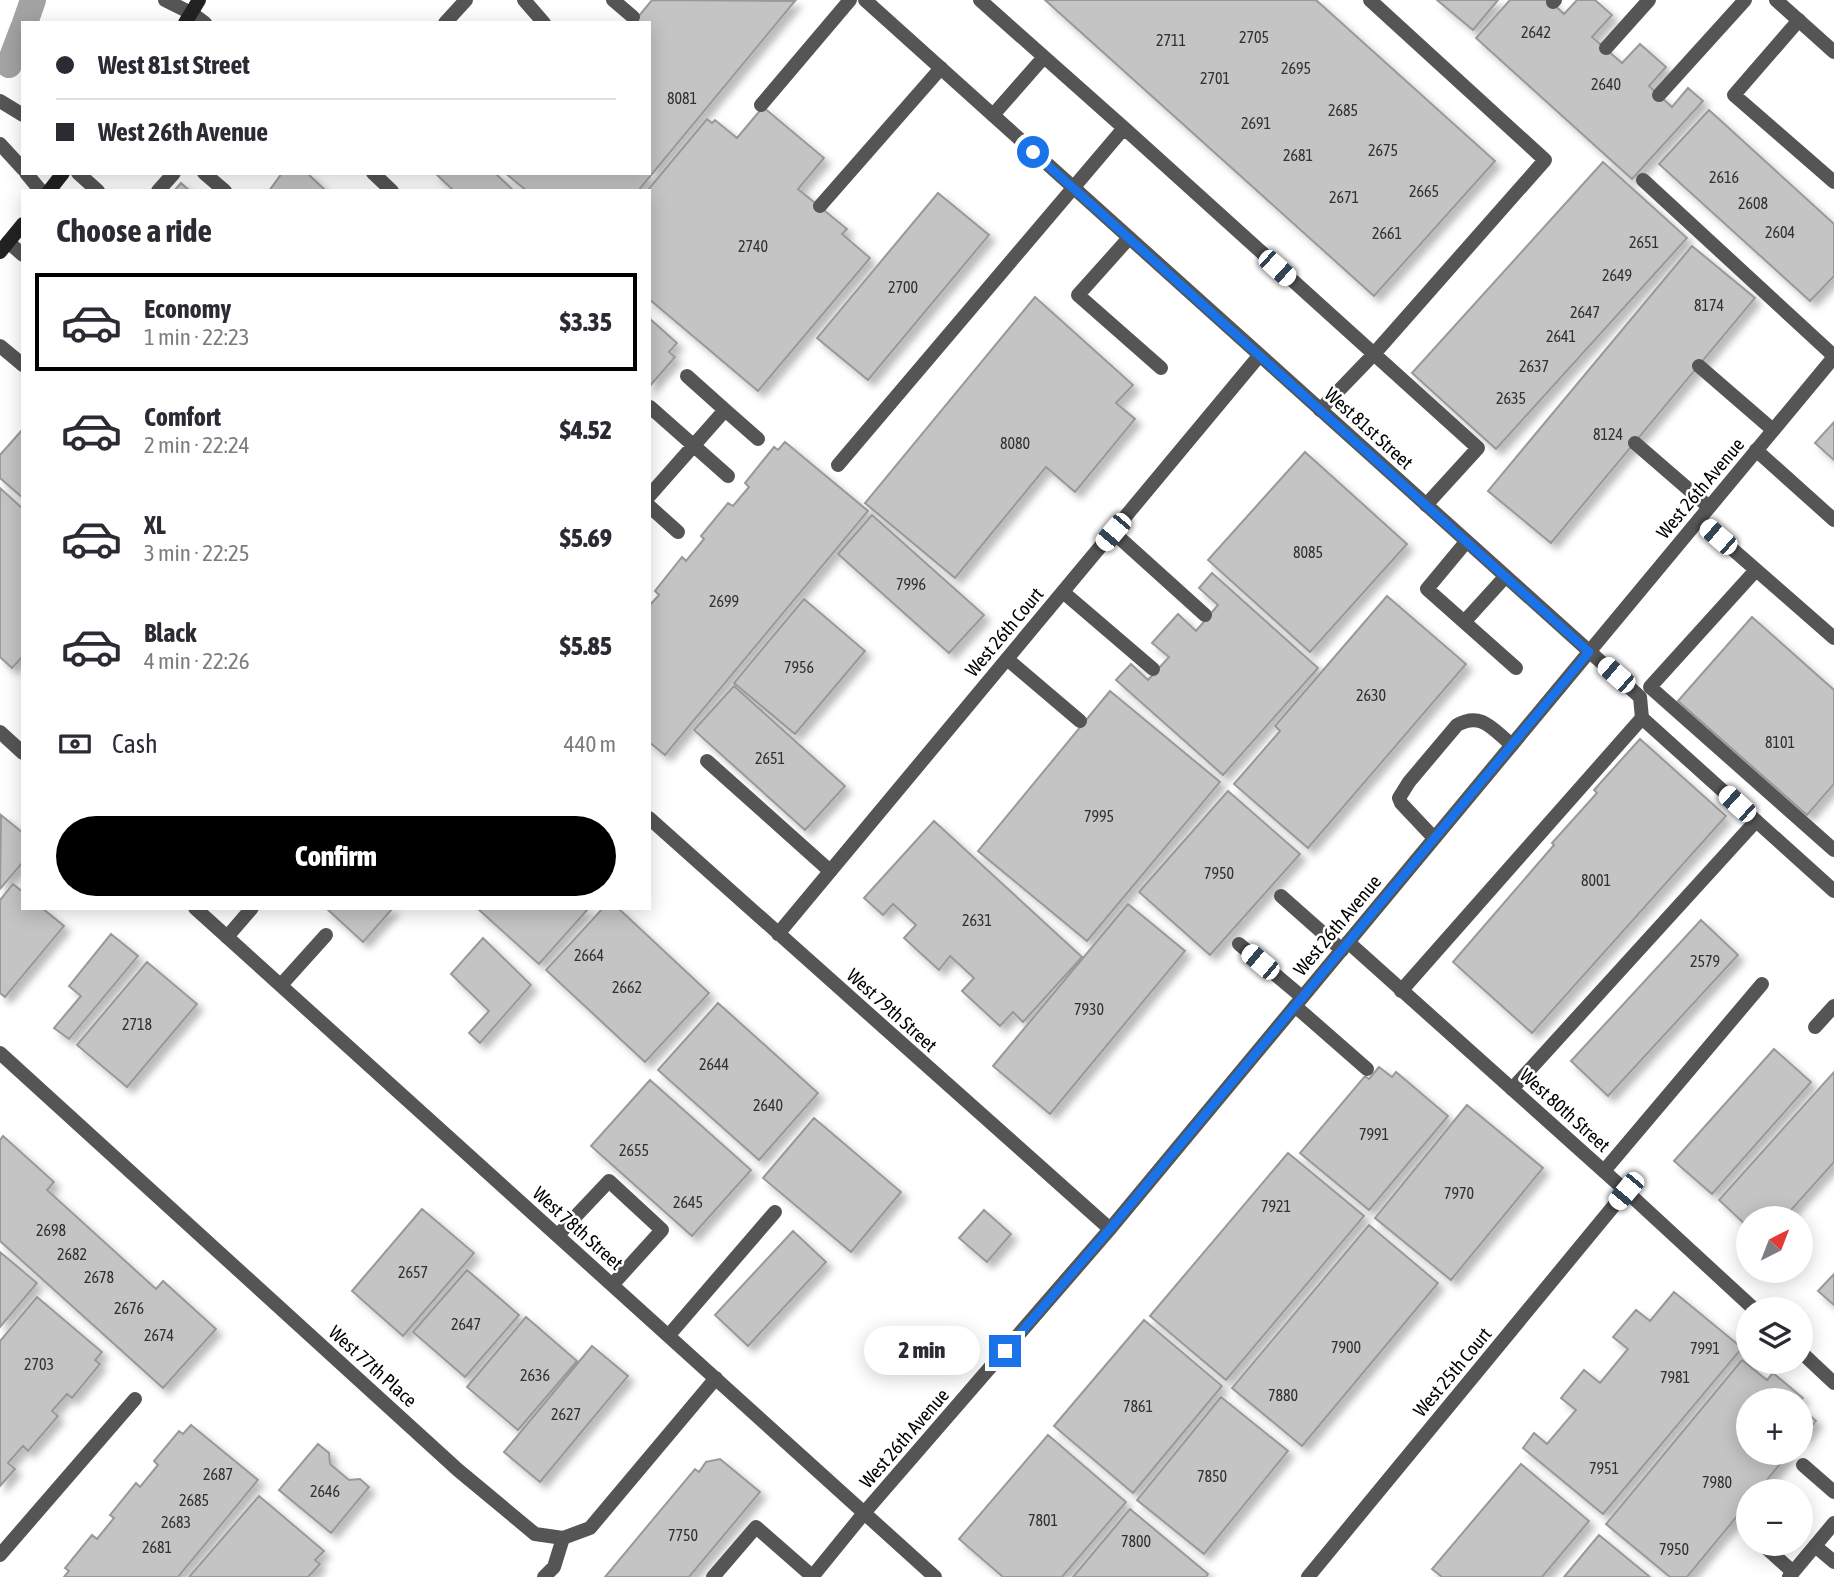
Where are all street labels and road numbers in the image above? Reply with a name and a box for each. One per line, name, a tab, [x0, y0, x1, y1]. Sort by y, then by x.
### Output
street label: West 81st Street	[1320, 383, 1418, 473]
street label: West 26th Avenue	[1652, 433, 1748, 543]
street label: West 26th Court	[960, 583, 1048, 681]
street label: West 26th Avenue	[1289, 870, 1385, 980]
street label: West 79th Street	[842, 964, 942, 1056]
street label: West 80th Street	[1515, 1064, 1615, 1156]
street label: West 78th Street	[528, 1182, 628, 1274]
street label: West 77th Place	[325, 1321, 421, 1411]
street label: West 25th Court	[1408, 1323, 1496, 1421]
street label: West 26th Avenue	[855, 1384, 953, 1492]

